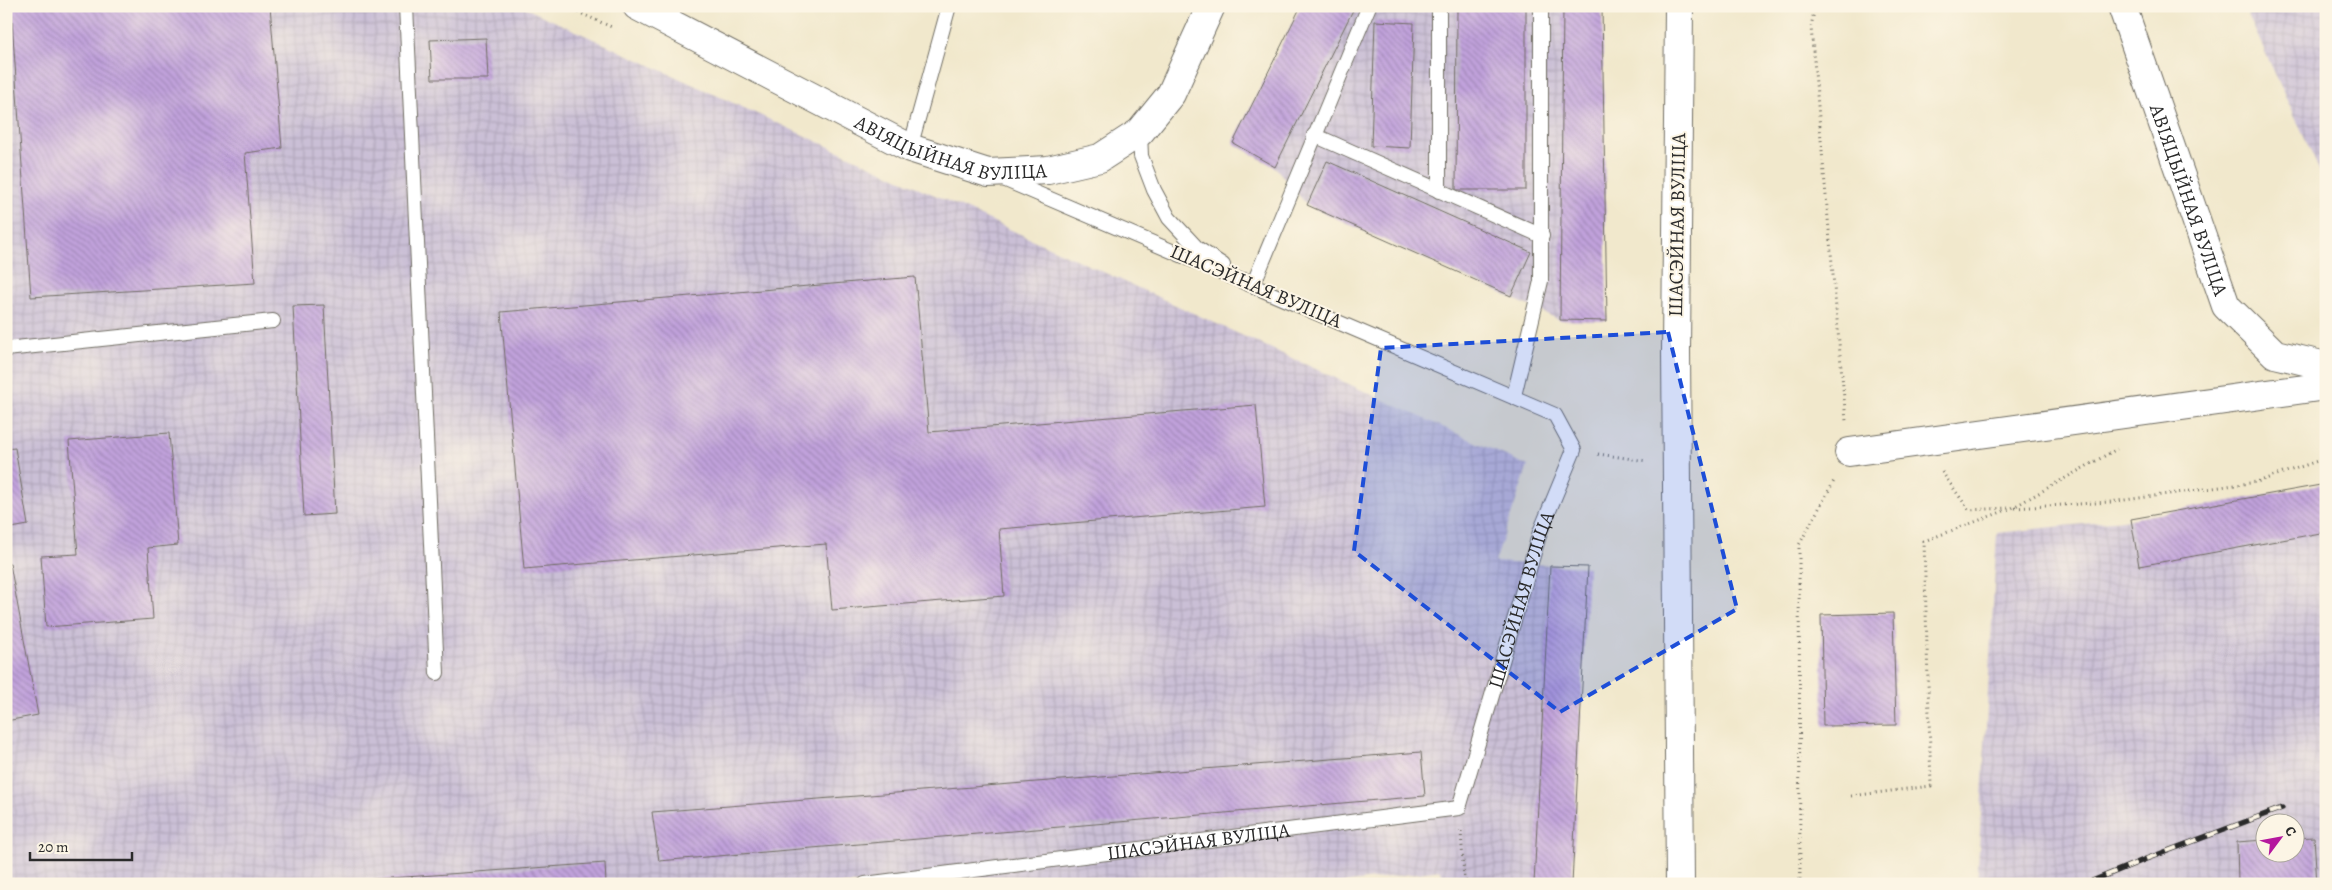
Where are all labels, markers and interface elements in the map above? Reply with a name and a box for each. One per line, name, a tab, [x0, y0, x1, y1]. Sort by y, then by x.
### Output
street label: АВІЯЦЫЙНАЯ ВУЛІЦА	[2143, 99, 2235, 299]
street label: АВІЯЦЫЙНАЯ ВУЛІЦА	[849, 108, 1048, 186]
street label: ШАСЭЙНАЯ ВУЛІЦА	[1662, 132, 1692, 317]
street label: ШАСЭЙНАЯ ВУЛІЦА	[1166, 238, 1346, 335]
street label: ШАСЭЙНАЯ ВУЛІЦА	[1481, 507, 1561, 692]
north arrow	[2254, 812, 2304, 862]
street label: ШАСЭЙНАЯ ВУЛІЦА	[1105, 816, 1292, 866]
text: С	[2280, 823, 2301, 840]
scale bar	[30, 830, 132, 862]
text: 20 m	[38, 837, 69, 857]

